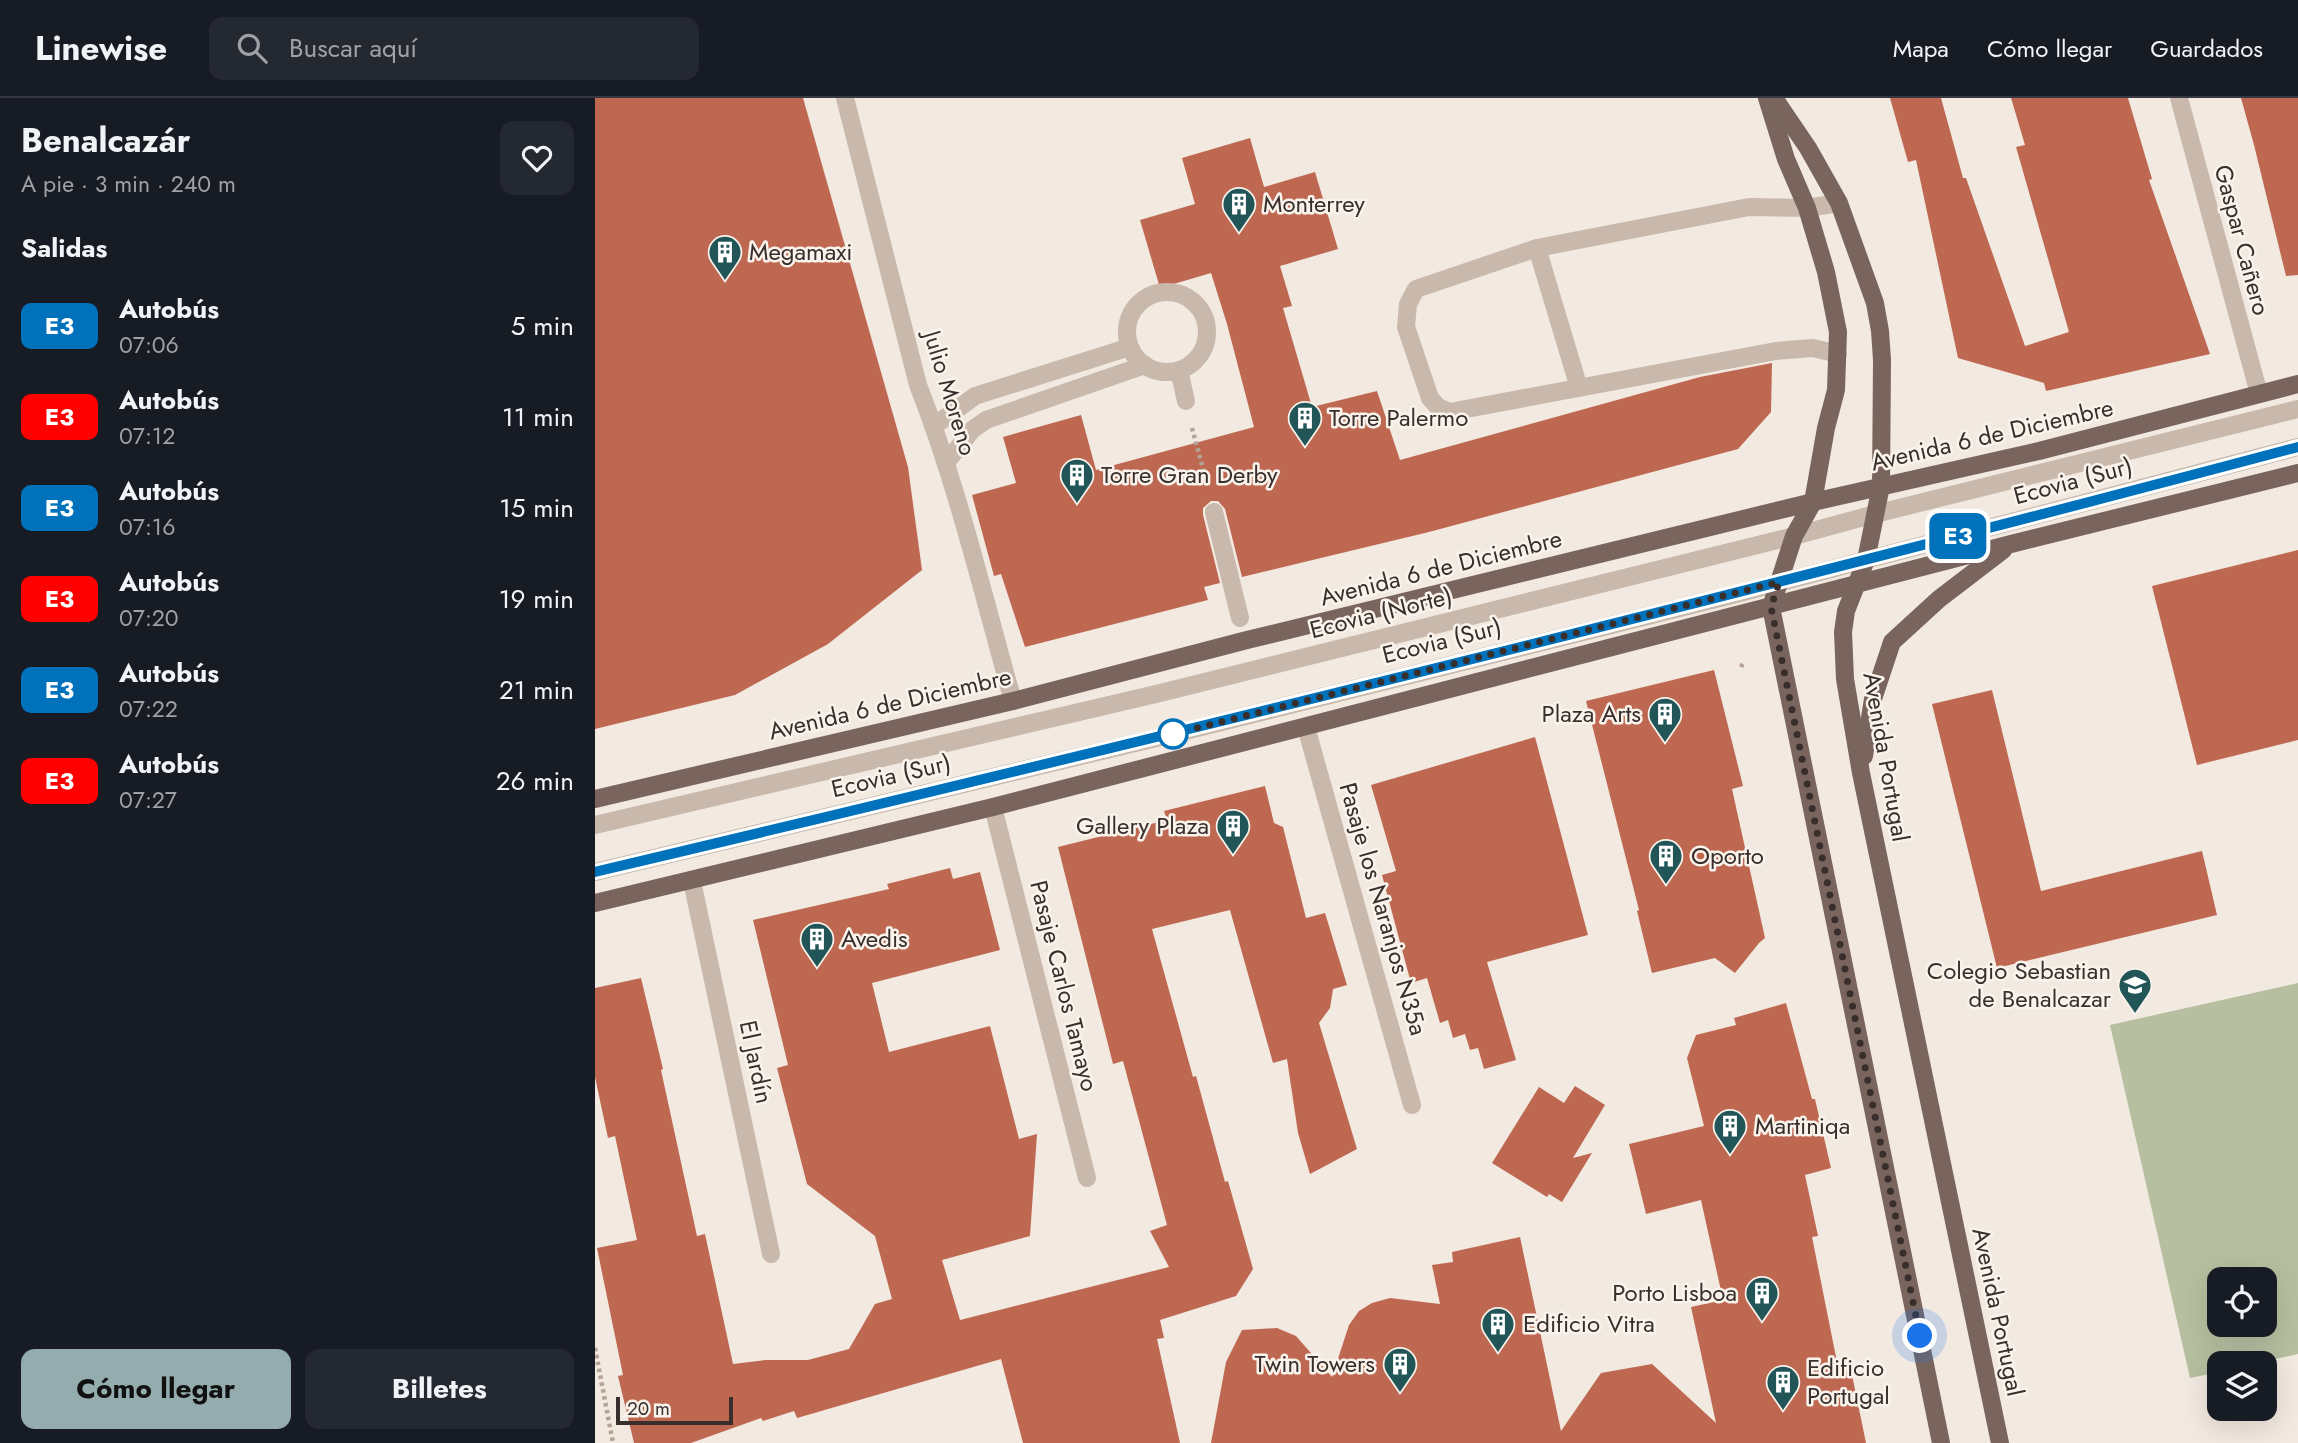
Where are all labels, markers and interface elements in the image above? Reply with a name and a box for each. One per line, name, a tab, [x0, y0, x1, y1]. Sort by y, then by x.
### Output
search box	[209, 17, 699, 80]
text: Linewise	[35, 25, 167, 72]
icon: search	[233, 29, 271, 67]
text: Buscar aquí	[289, 29, 417, 67]
text: Mapa	[1893, 31, 1949, 66]
text: Cómo llegar	[1987, 31, 2112, 66]
text: Guardados	[2150, 31, 2263, 66]
text: Benalcazár	[21, 117, 190, 164]
button: heart	[500, 121, 574, 195]
street label: Gaspar Cañero	[2206, 161, 2279, 319]
text: A pie · 3 min · 240 m	[21, 167, 236, 201]
building icon: Monterrey	[1220, 185, 1258, 234]
place label: Monterrey	[1263, 186, 1365, 221]
text: Salidas	[21, 229, 107, 267]
building icon: Megamaxi	[706, 233, 744, 282]
place label: Megamaxi	[749, 234, 853, 269]
text: Autobús	[119, 290, 219, 328]
text: 5 min	[511, 307, 574, 345]
text: E3	[45, 308, 74, 343]
street label: Julio Moreno	[914, 323, 986, 460]
text: 07:06	[119, 328, 179, 362]
text: Autobús	[119, 381, 219, 419]
street label: Avenida 6 de Diciembre	[1867, 390, 2117, 479]
text: 11 min	[502, 398, 574, 436]
text: E3	[45, 399, 74, 434]
building icon: Torre Palermo	[1286, 399, 1324, 448]
place label: Torre Palermo	[1329, 400, 1468, 435]
text: 07:12	[119, 419, 175, 453]
street label: Ecovia (Sur)	[2010, 448, 2136, 513]
building icon: Torre Gran Derby	[1058, 456, 1096, 505]
place label: Torre Gran Derby	[1101, 457, 1278, 492]
text: Autobús	[119, 472, 219, 510]
text: 15 min	[499, 489, 574, 527]
text: E3	[45, 490, 74, 525]
text: 07:16	[119, 510, 175, 544]
line badge: E3	[1927, 513, 1989, 559]
text: E3	[1943, 518, 1973, 553]
street label: Avenida 6 de Diciembre	[1316, 521, 1565, 614]
text: Autobús	[119, 563, 219, 601]
street label: Ecovia (Norte)	[1306, 578, 1456, 647]
text: 19 min	[499, 580, 574, 618]
text: E3	[45, 581, 74, 616]
text: 07:20	[119, 601, 179, 635]
street label: Ecovia (Sur)	[1379, 609, 1505, 672]
text: Autobús	[119, 654, 219, 692]
street label: Avenida 6 de Diciembre	[765, 659, 1015, 748]
street label: Avenida Portugal	[1854, 670, 1919, 844]
text: 21 min	[499, 671, 574, 709]
text: E3	[45, 672, 74, 707]
text: 07:22	[119, 692, 178, 726]
building icon: Plaza Arts	[1646, 695, 1684, 744]
place label: Plaza Arts	[1541, 696, 1641, 731]
unlabelled marker	[1158, 719, 1188, 749]
text: Autobús	[119, 745, 219, 783]
street label: Ecovia (Sur)	[828, 745, 954, 806]
text: 26 min	[496, 762, 574, 800]
text: E3	[45, 763, 74, 798]
street label: Pasaje los Naranjos N35a	[1331, 778, 1436, 1039]
text: 07:27	[119, 783, 177, 817]
building icon: Gallery Plaza	[1214, 807, 1252, 856]
place label: Gallery Plaza	[1076, 808, 1209, 843]
building icon: Oporto	[1647, 837, 1685, 886]
place label: Oporto	[1691, 838, 1764, 873]
street label: Pasaje Carlos Tamayo	[1021, 877, 1108, 1095]
building icon: Avedis	[798, 920, 836, 969]
place label: Avedis	[841, 921, 908, 956]
place label: Colegio Sebastian de Benalcazar	[1927, 953, 2112, 1016]
school or university icon: Colegio Sebastian de Benalcazar	[2116, 966, 2154, 1015]
street label: El Jardín	[731, 1017, 782, 1107]
building icon: Martiniqa	[1711, 1107, 1749, 1156]
place label: Martiniqa	[1755, 1108, 1850, 1143]
street label: Avenida Portugal	[1964, 1224, 2033, 1399]
map controls	[2207, 1267, 2277, 1421]
button: locate	[2207, 1267, 2277, 1337]
building icon: Porto Lisboa	[1743, 1274, 1781, 1323]
place label: Porto Lisboa	[1612, 1275, 1737, 1310]
building icon: Edificio Vitra	[1479, 1305, 1517, 1354]
place label: Edificio Vitra	[1523, 1306, 1655, 1341]
your location	[1902, 1318, 1937, 1353]
building icon: Twin Towers	[1381, 1345, 1419, 1394]
place label: Twin Towers	[1254, 1346, 1375, 1381]
button: Cómo llegar	[21, 1349, 291, 1429]
button: Billetes	[305, 1349, 574, 1429]
place label: Edificio Portugal	[1807, 1350, 1890, 1413]
button: layers	[2207, 1351, 2277, 1421]
building icon: Edificio Portugal	[1764, 1363, 1802, 1412]
scale bar	[616, 1394, 733, 1426]
text: 20 m	[627, 1395, 670, 1422]

